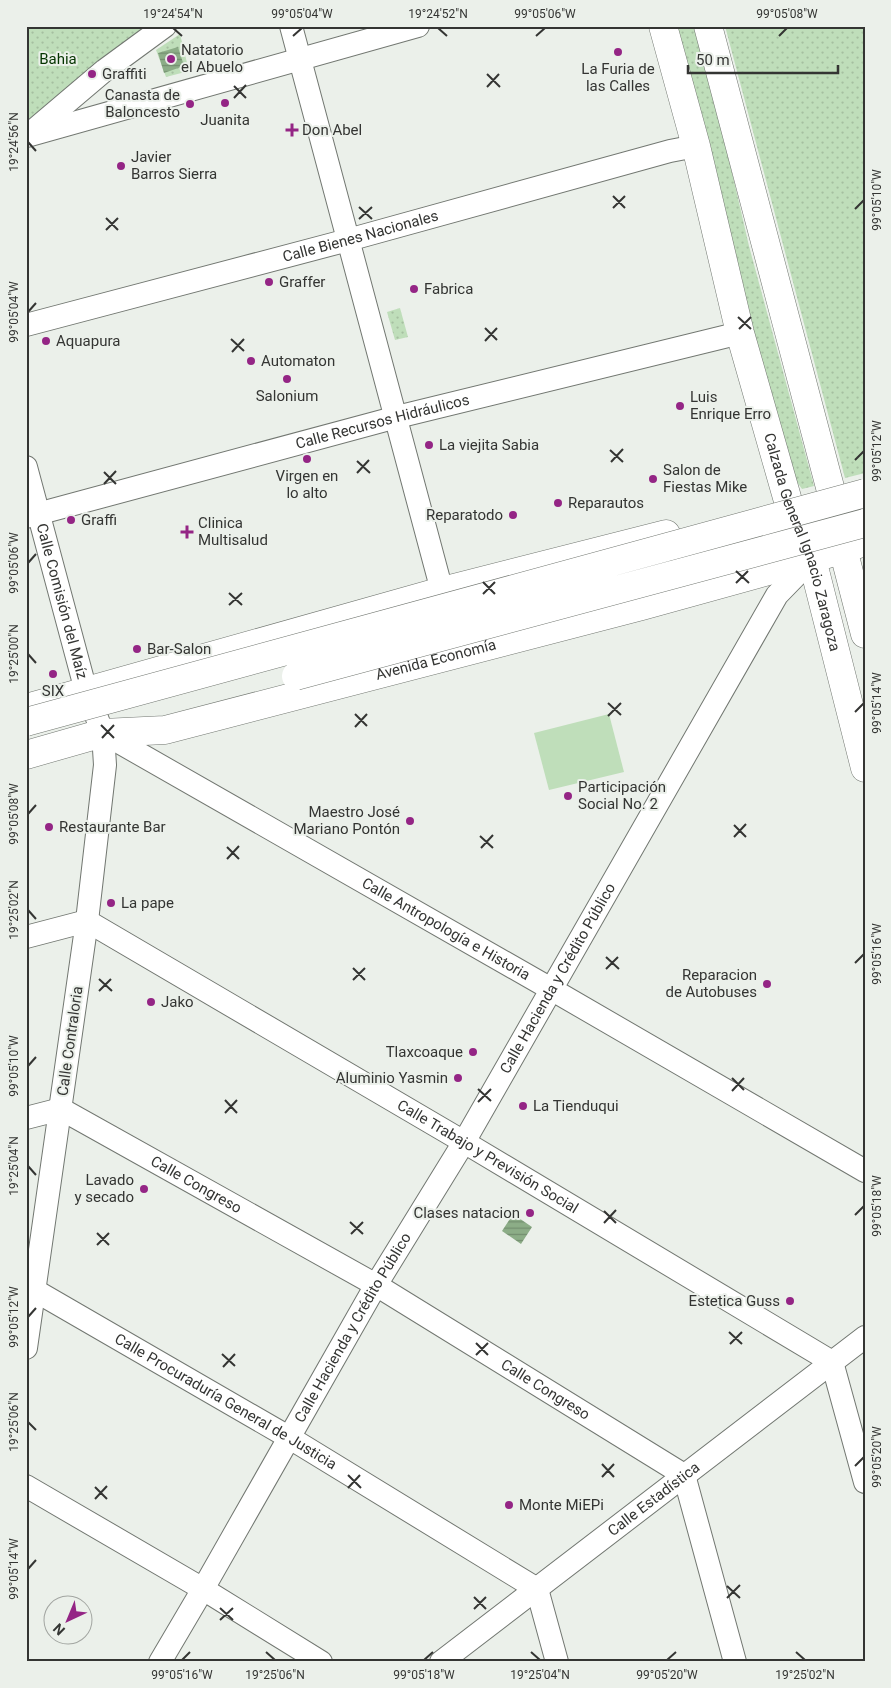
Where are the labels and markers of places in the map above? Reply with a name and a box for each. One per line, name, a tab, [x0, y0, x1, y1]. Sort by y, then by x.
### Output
place label: Natatorio el Abuelo	[181, 41, 244, 76]
marker: La Furia de las Calles	[612, 46, 624, 58]
marker: Natatorio el Abuelo	[165, 53, 177, 65]
place label: La Furia de las Calles	[581, 60, 655, 95]
place label: Graffiti	[102, 65, 147, 83]
marker: Graffiti	[86, 68, 98, 80]
place label: Canasta de Baloncesto	[105, 86, 180, 121]
marker: Juanita	[219, 97, 231, 109]
marker: Canasta de Baloncesto	[184, 98, 196, 110]
place label: Juanita	[200, 111, 250, 129]
place label: Don Abel	[302, 121, 362, 139]
marker: Don Abel	[286, 124, 298, 136]
place label: Javier Barros Sierra	[131, 148, 217, 183]
marker: Javier Barros Sierra	[115, 160, 127, 172]
place label: Graffer	[279, 273, 325, 291]
marker: Graffer	[263, 276, 275, 288]
place label: Fabrica	[424, 280, 473, 298]
marker: Fabrica	[408, 283, 420, 295]
place label: Aquapura	[56, 332, 120, 350]
marker: Aquapura	[40, 335, 52, 347]
place label: Automaton	[261, 352, 335, 370]
marker: Automaton	[245, 355, 257, 367]
marker: Salonium	[281, 373, 293, 385]
place label: Salonium	[256, 387, 318, 405]
place label: Luis Enrique Erro	[690, 388, 771, 423]
marker: Luis Enrique Erro	[674, 400, 686, 412]
place label: La viejita Sabia	[439, 436, 539, 454]
marker: La viejita Sabia	[423, 439, 435, 451]
marker: Virgen en lo alto	[301, 453, 313, 465]
place label: Salon de Fiestas Mike	[663, 461, 747, 496]
place label: Virgen en lo alto	[276, 467, 338, 502]
marker: Salon de Fiestas Mike	[647, 473, 659, 485]
place label: Reparautos	[568, 494, 644, 512]
marker: Reparautos	[552, 497, 564, 509]
place label: Reparatodo	[426, 506, 503, 524]
marker: Reparatodo	[507, 509, 519, 521]
place label: Graffi	[81, 511, 117, 529]
marker: Graffi	[65, 514, 77, 526]
place label: Clinica Multisalud	[198, 514, 268, 549]
marker: Clinica Multisalud	[180, 525, 194, 539]
place label: Bar-Salon	[147, 640, 211, 658]
marker: Bar-Salon	[131, 643, 143, 655]
marker: SIX	[47, 668, 59, 680]
place label: SIX	[42, 682, 65, 700]
place label: Participación Social No. 2	[578, 778, 666, 813]
marker: Participación Social No. 2	[562, 790, 574, 802]
place label: Maestro José Mariano Pontón	[293, 803, 400, 838]
marker: Maestro José Mariano Pontón	[404, 815, 416, 827]
place label: Restaurante Bar	[59, 818, 166, 836]
marker: Restaurante Bar	[43, 821, 55, 833]
place label: La pape	[121, 894, 174, 912]
marker: La pape	[105, 897, 117, 909]
place label: Reparacion de Autobuses	[665, 966, 757, 1001]
marker: Reparacion de Autobuses	[761, 978, 773, 990]
place label: Jako	[161, 993, 194, 1011]
marker: Jako	[145, 996, 157, 1008]
place label: Tlaxcoaque	[386, 1043, 463, 1061]
marker: Tlaxcoaque	[467, 1046, 479, 1058]
place label: Aluminio Yasmin	[336, 1069, 448, 1087]
marker: Aluminio Yasmin	[452, 1072, 464, 1084]
place label: La Tienduqui	[533, 1097, 619, 1115]
marker: La Tienduqui	[517, 1100, 529, 1112]
place label: Lavado y secado	[74, 1171, 134, 1206]
marker: Lavado y secado	[138, 1183, 150, 1195]
place label: Clases natacion	[413, 1204, 520, 1222]
marker: Clases natacion	[524, 1207, 536, 1219]
place label: Estetica Guss	[689, 1292, 780, 1310]
marker: Estetica Guss	[784, 1295, 796, 1307]
place label: Monte MiEPi	[519, 1496, 604, 1514]
marker: Monte MiEPi	[503, 1499, 515, 1511]

